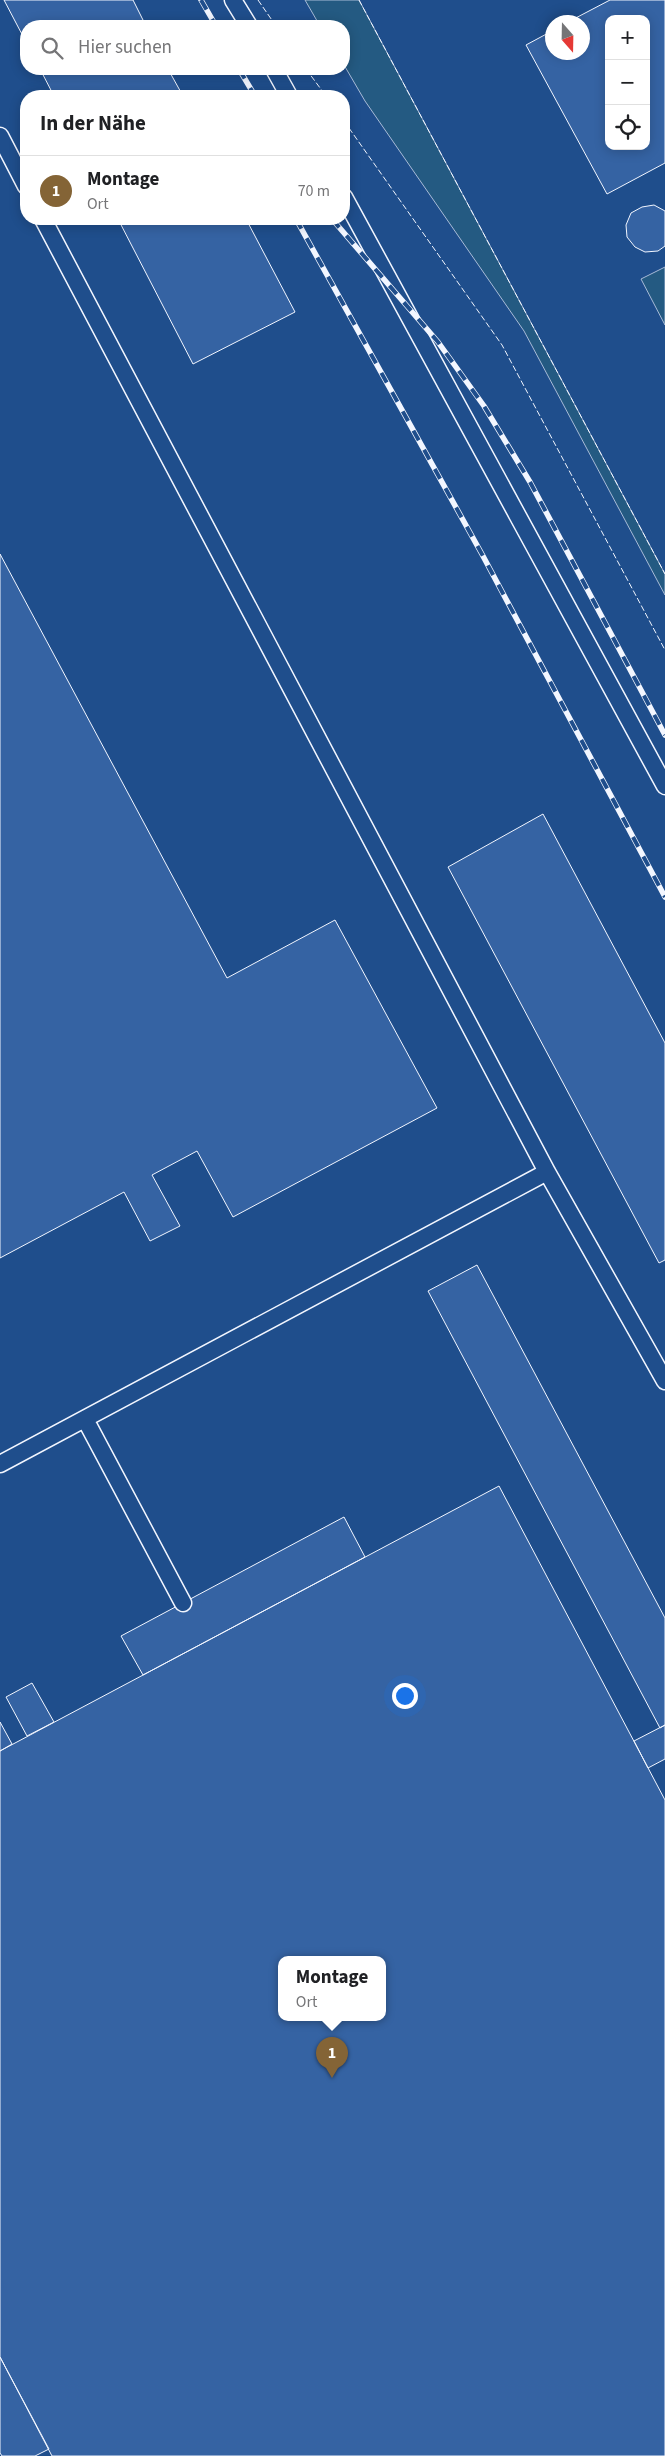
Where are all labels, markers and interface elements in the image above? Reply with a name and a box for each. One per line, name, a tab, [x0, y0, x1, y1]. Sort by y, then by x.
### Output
north arrow	[545, 15, 590, 60]
map controls	[605, 15, 650, 150]
button: +	[605, 15, 650, 60]
search box	[20, 20, 350, 75]
icon: search	[38, 34, 66, 62]
text: Hier suchen	[78, 34, 172, 61]
button: −	[605, 60, 650, 105]
button: locate	[605, 105, 650, 150]
text: In der Nähe	[40, 108, 146, 138]
text: Montage	[87, 166, 159, 193]
text: 1	[52, 180, 60, 202]
text: 70 m	[298, 180, 330, 202]
text: Ort	[87, 193, 109, 215]
your location	[392, 1683, 418, 1709]
popup	[278, 1956, 386, 2021]
text: Montage	[296, 1964, 368, 1991]
text: Ort	[296, 1991, 317, 2013]
pin: 1	[316, 2037, 348, 2078]

